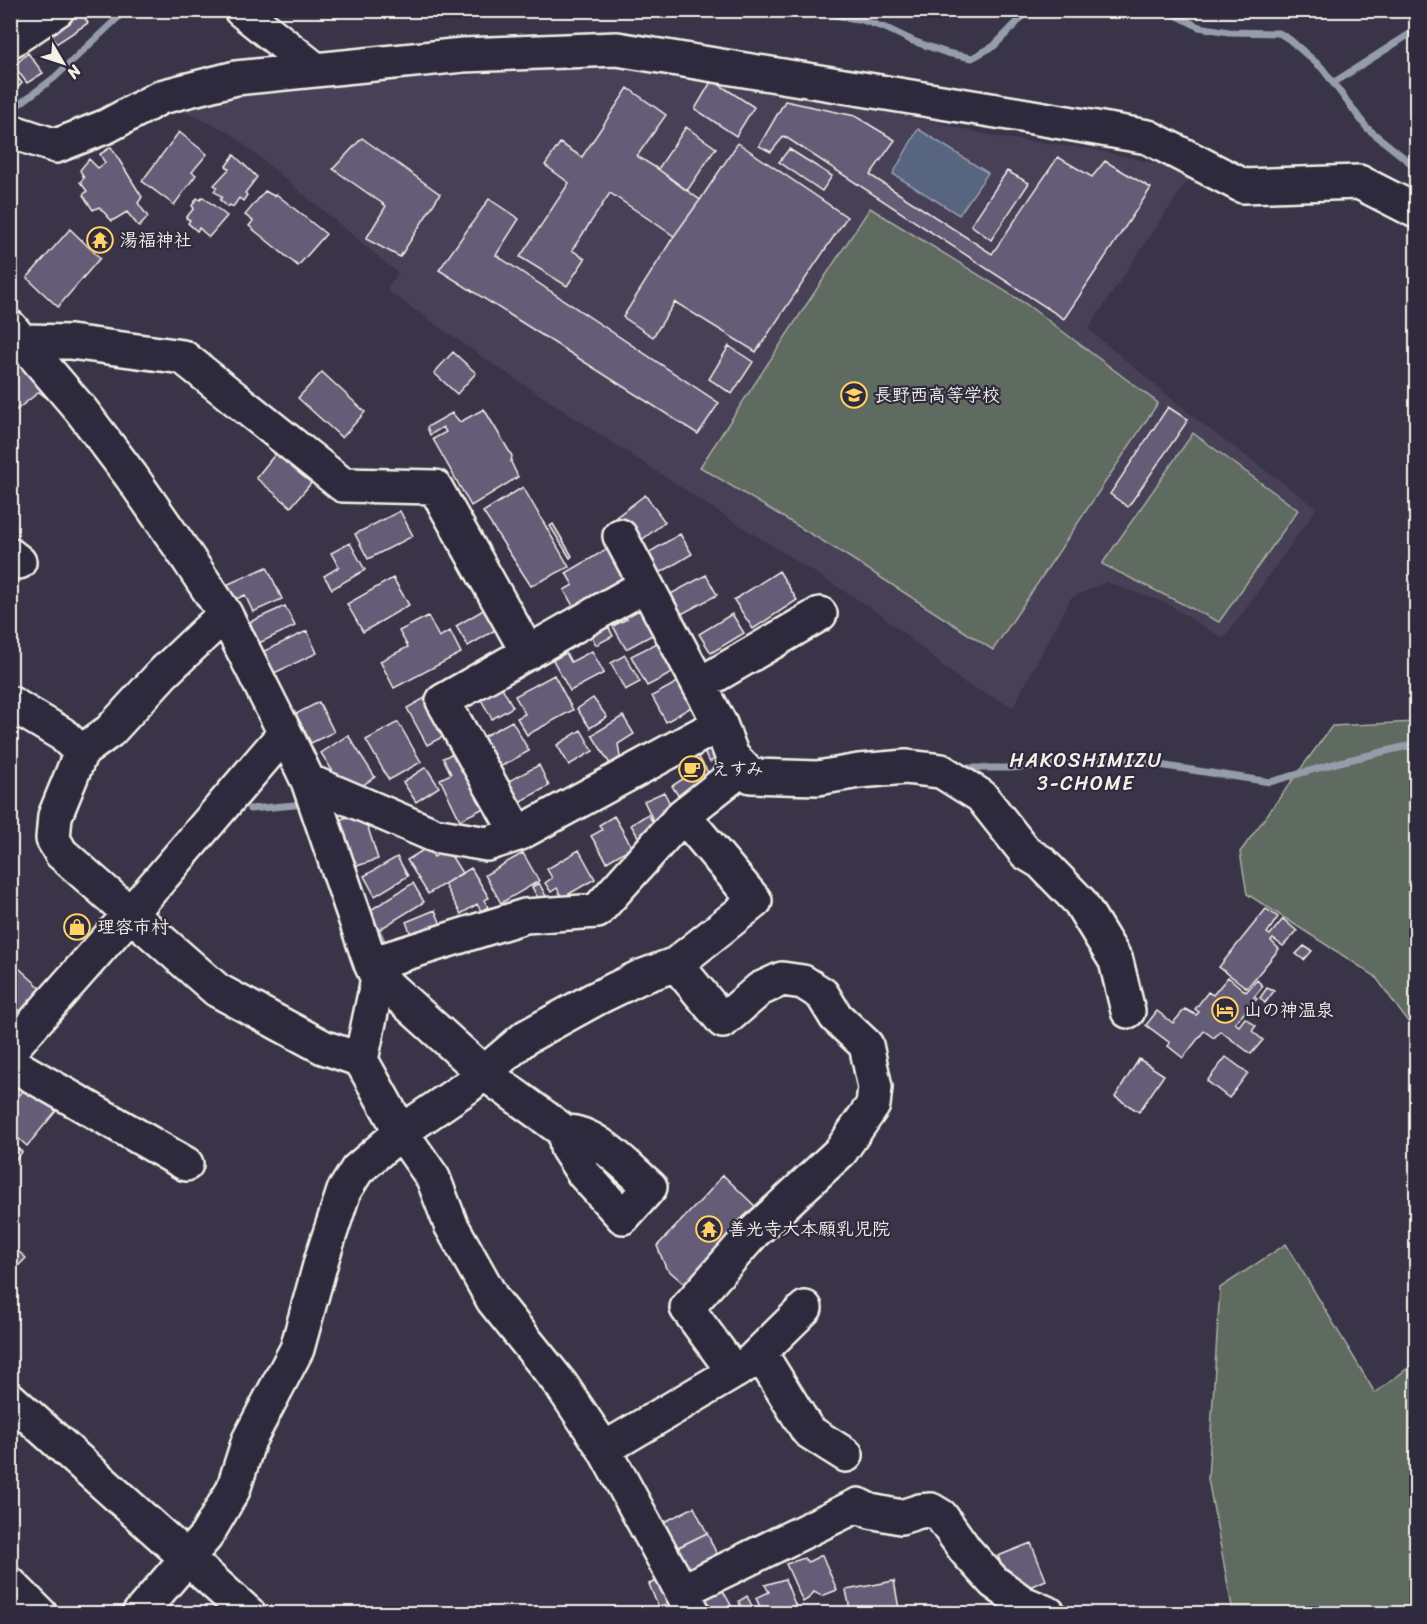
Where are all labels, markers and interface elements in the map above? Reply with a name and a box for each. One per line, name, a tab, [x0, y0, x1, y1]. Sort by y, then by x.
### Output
north arrow	[33, 33, 93, 93]
text: N	[59, 58, 90, 86]
place label: 湯福神社	[120, 224, 192, 256]
temple icon: 湯福神社	[85, 225, 115, 255]
place label: 長野西高等学校	[874, 379, 1000, 411]
school or university icon: 長野西高等学校	[839, 380, 869, 410]
district label: HAKOSHIMIZU 3-CHOME	[1010, 743, 1162, 801]
place label: えすみ	[712, 753, 764, 785]
cafe icon: えすみ	[677, 754, 707, 784]
place label: 理容市村	[97, 911, 169, 943]
shop icon: 理容市村	[62, 912, 92, 942]
place label: 山の神温泉	[1244, 994, 1334, 1026]
hotel icon: 山の神温泉	[1210, 995, 1240, 1025]
place label: 善光寺大本願乳児院	[728, 1213, 890, 1245]
temple icon: 善光寺大本願乳児院	[694, 1214, 724, 1244]

